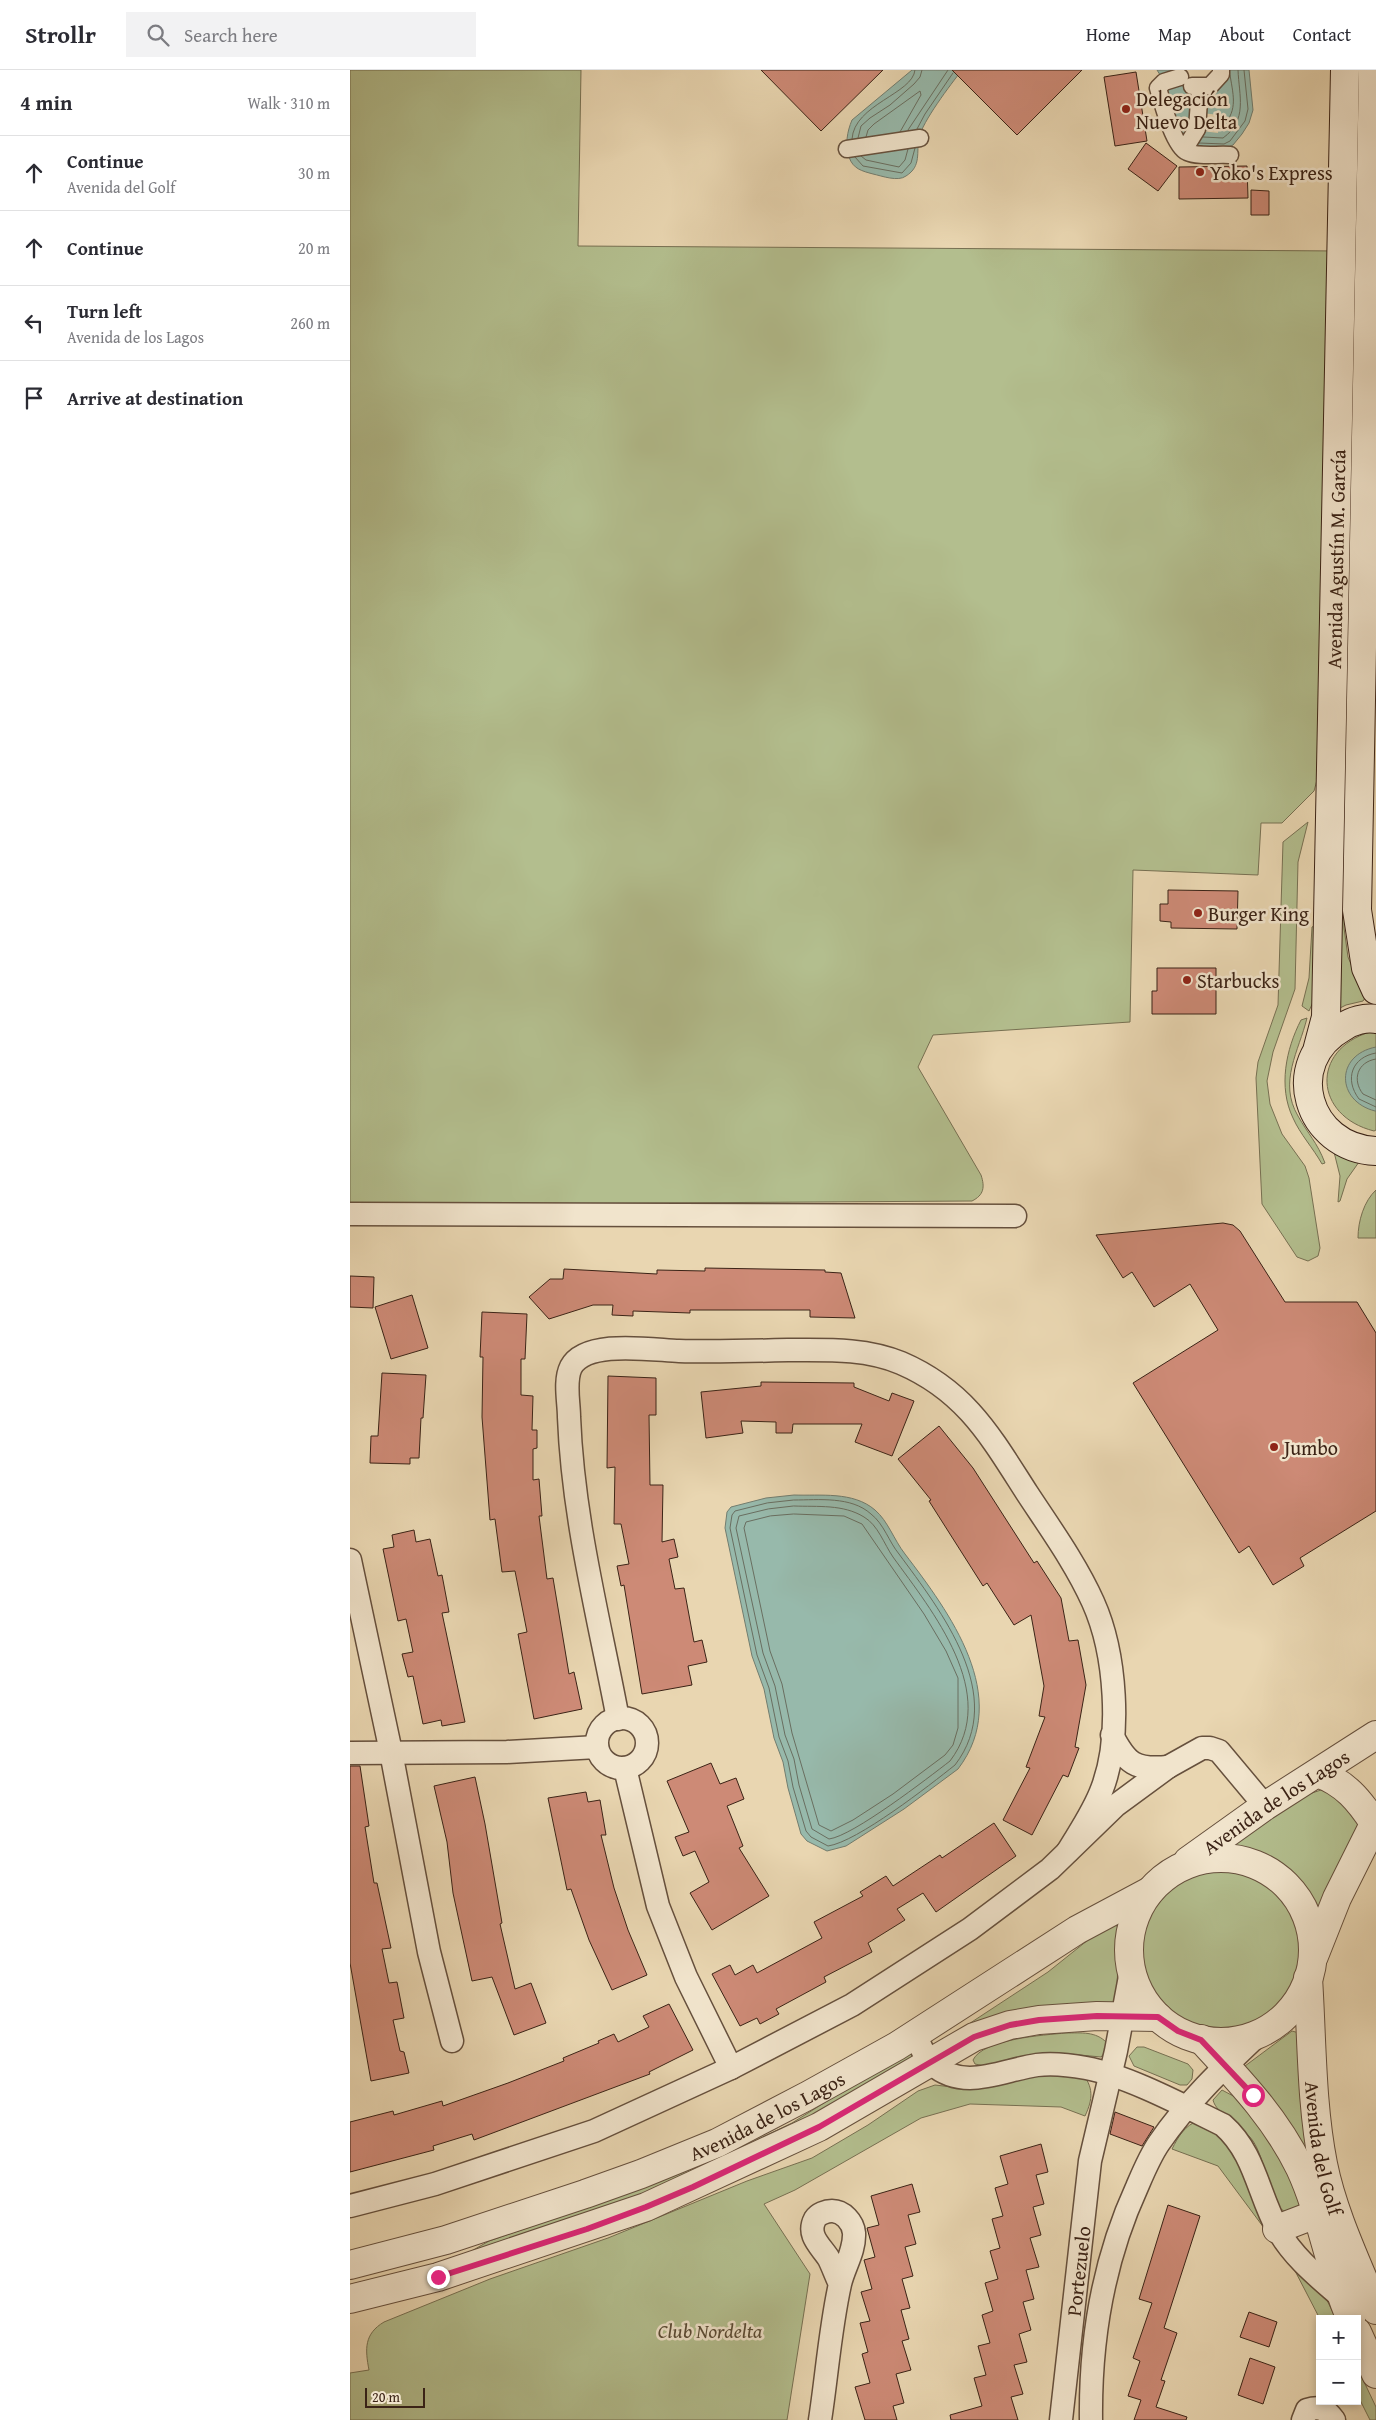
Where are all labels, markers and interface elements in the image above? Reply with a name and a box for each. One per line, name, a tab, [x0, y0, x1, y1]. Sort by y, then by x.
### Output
search box	[126, 12, 476, 57]
text: Strollr	[25, 17, 96, 52]
icon: search	[144, 21, 172, 49]
text: Search here	[184, 21, 278, 49]
text: Home	[1086, 21, 1130, 48]
text: Map	[1158, 21, 1191, 48]
text: About	[1219, 21, 1265, 48]
text: Contact	[1293, 21, 1351, 48]
place label: Delegación Nuevo Delta	[1136, 84, 1238, 136]
text: 4 min	[20, 87, 72, 118]
text: Walk · 310 m	[247, 91, 330, 115]
marker: Delegación Nuevo Delta	[1120, 103, 1132, 115]
text: Continue	[67, 147, 144, 175]
place label: Yoko's Express	[1210, 158, 1333, 187]
icon: ahead	[20, 159, 48, 187]
text: 30 m	[298, 161, 330, 185]
marker: Yoko's Express	[1194, 166, 1206, 178]
text: Avenida del Golf	[67, 175, 175, 199]
icon: ahead	[20, 234, 48, 262]
text: Continue	[67, 234, 144, 262]
text: 20 m	[298, 236, 330, 260]
text: Turn left	[67, 297, 142, 325]
icon: left	[20, 309, 48, 337]
text: 260 m	[290, 311, 330, 335]
text: Avenida de los Lagos	[67, 325, 204, 349]
icon: arrive	[20, 384, 48, 412]
text: Arrive at destination	[67, 384, 243, 412]
street label: Avenida Agustín M. García	[1318, 449, 1352, 669]
place label: Burger King	[1208, 899, 1309, 928]
marker: Burger King	[1192, 907, 1204, 919]
place label: Starbucks	[1197, 966, 1279, 995]
marker: Starbucks	[1181, 974, 1193, 986]
place label: Jumbo	[1281, 1433, 1338, 1462]
marker: Jumbo	[1268, 1441, 1280, 1453]
street label: Avenida de los Lagos	[1196, 1741, 1355, 1861]
street label: Avenida de los Lagos	[685, 2063, 850, 2167]
street label: Avenida del Golf	[1299, 2080, 1352, 2221]
route start	[1242, 2084, 1265, 2107]
street label: Portezuelo	[1058, 2224, 1097, 2318]
route end	[427, 2266, 450, 2289]
map controls	[1316, 2315, 1361, 2405]
button: +	[1316, 2315, 1361, 2360]
park label: Club Nordelta	[658, 2316, 763, 2345]
button: −	[1316, 2360, 1361, 2405]
scale bar	[365, 2385, 425, 2408]
text: 20 m	[372, 2387, 400, 2407]

